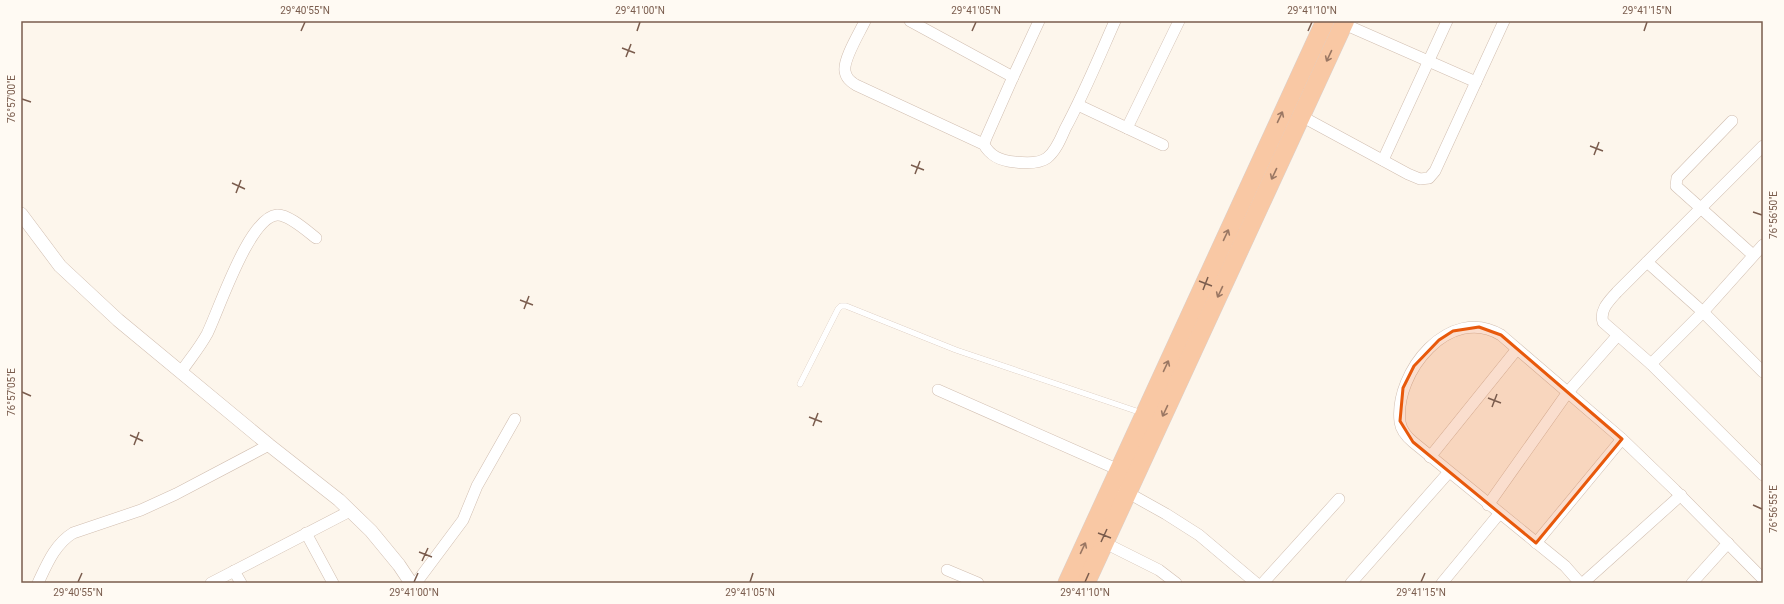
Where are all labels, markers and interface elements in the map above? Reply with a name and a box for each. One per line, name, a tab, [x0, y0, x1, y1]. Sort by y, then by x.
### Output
text: 29°40'55"N	[280, 5, 330, 16]
text: 29°41'00"N	[615, 5, 665, 16]
text: 29°41'05"N	[951, 5, 1001, 16]
text: 29°41'10"N	[1287, 5, 1337, 16]
text: 29°41'15"N	[1622, 5, 1672, 16]
one-way arrow	[1324, 50, 1332, 62]
text: 76°57'00"E	[6, 75, 17, 123]
one-way arrow	[1277, 111, 1285, 123]
one-way arrow	[1270, 168, 1277, 180]
text: 76°56'50"E	[1768, 191, 1779, 239]
one-way arrow	[1223, 229, 1230, 241]
one-way arrow	[1216, 286, 1223, 298]
one-way arrow	[1163, 360, 1170, 372]
text: 76°57'05"E	[6, 368, 17, 416]
one-way arrow	[1161, 404, 1168, 416]
text: 76°56'55"E	[1768, 485, 1779, 533]
one-way arrow	[1080, 542, 1087, 554]
text: 29°40'55"N	[53, 587, 103, 598]
text: 29°41'00"N	[389, 587, 439, 598]
text: 29°41'05"N	[725, 587, 775, 598]
text: 29°41'10"N	[1060, 587, 1110, 598]
text: 29°41'15"N	[1396, 587, 1446, 598]

